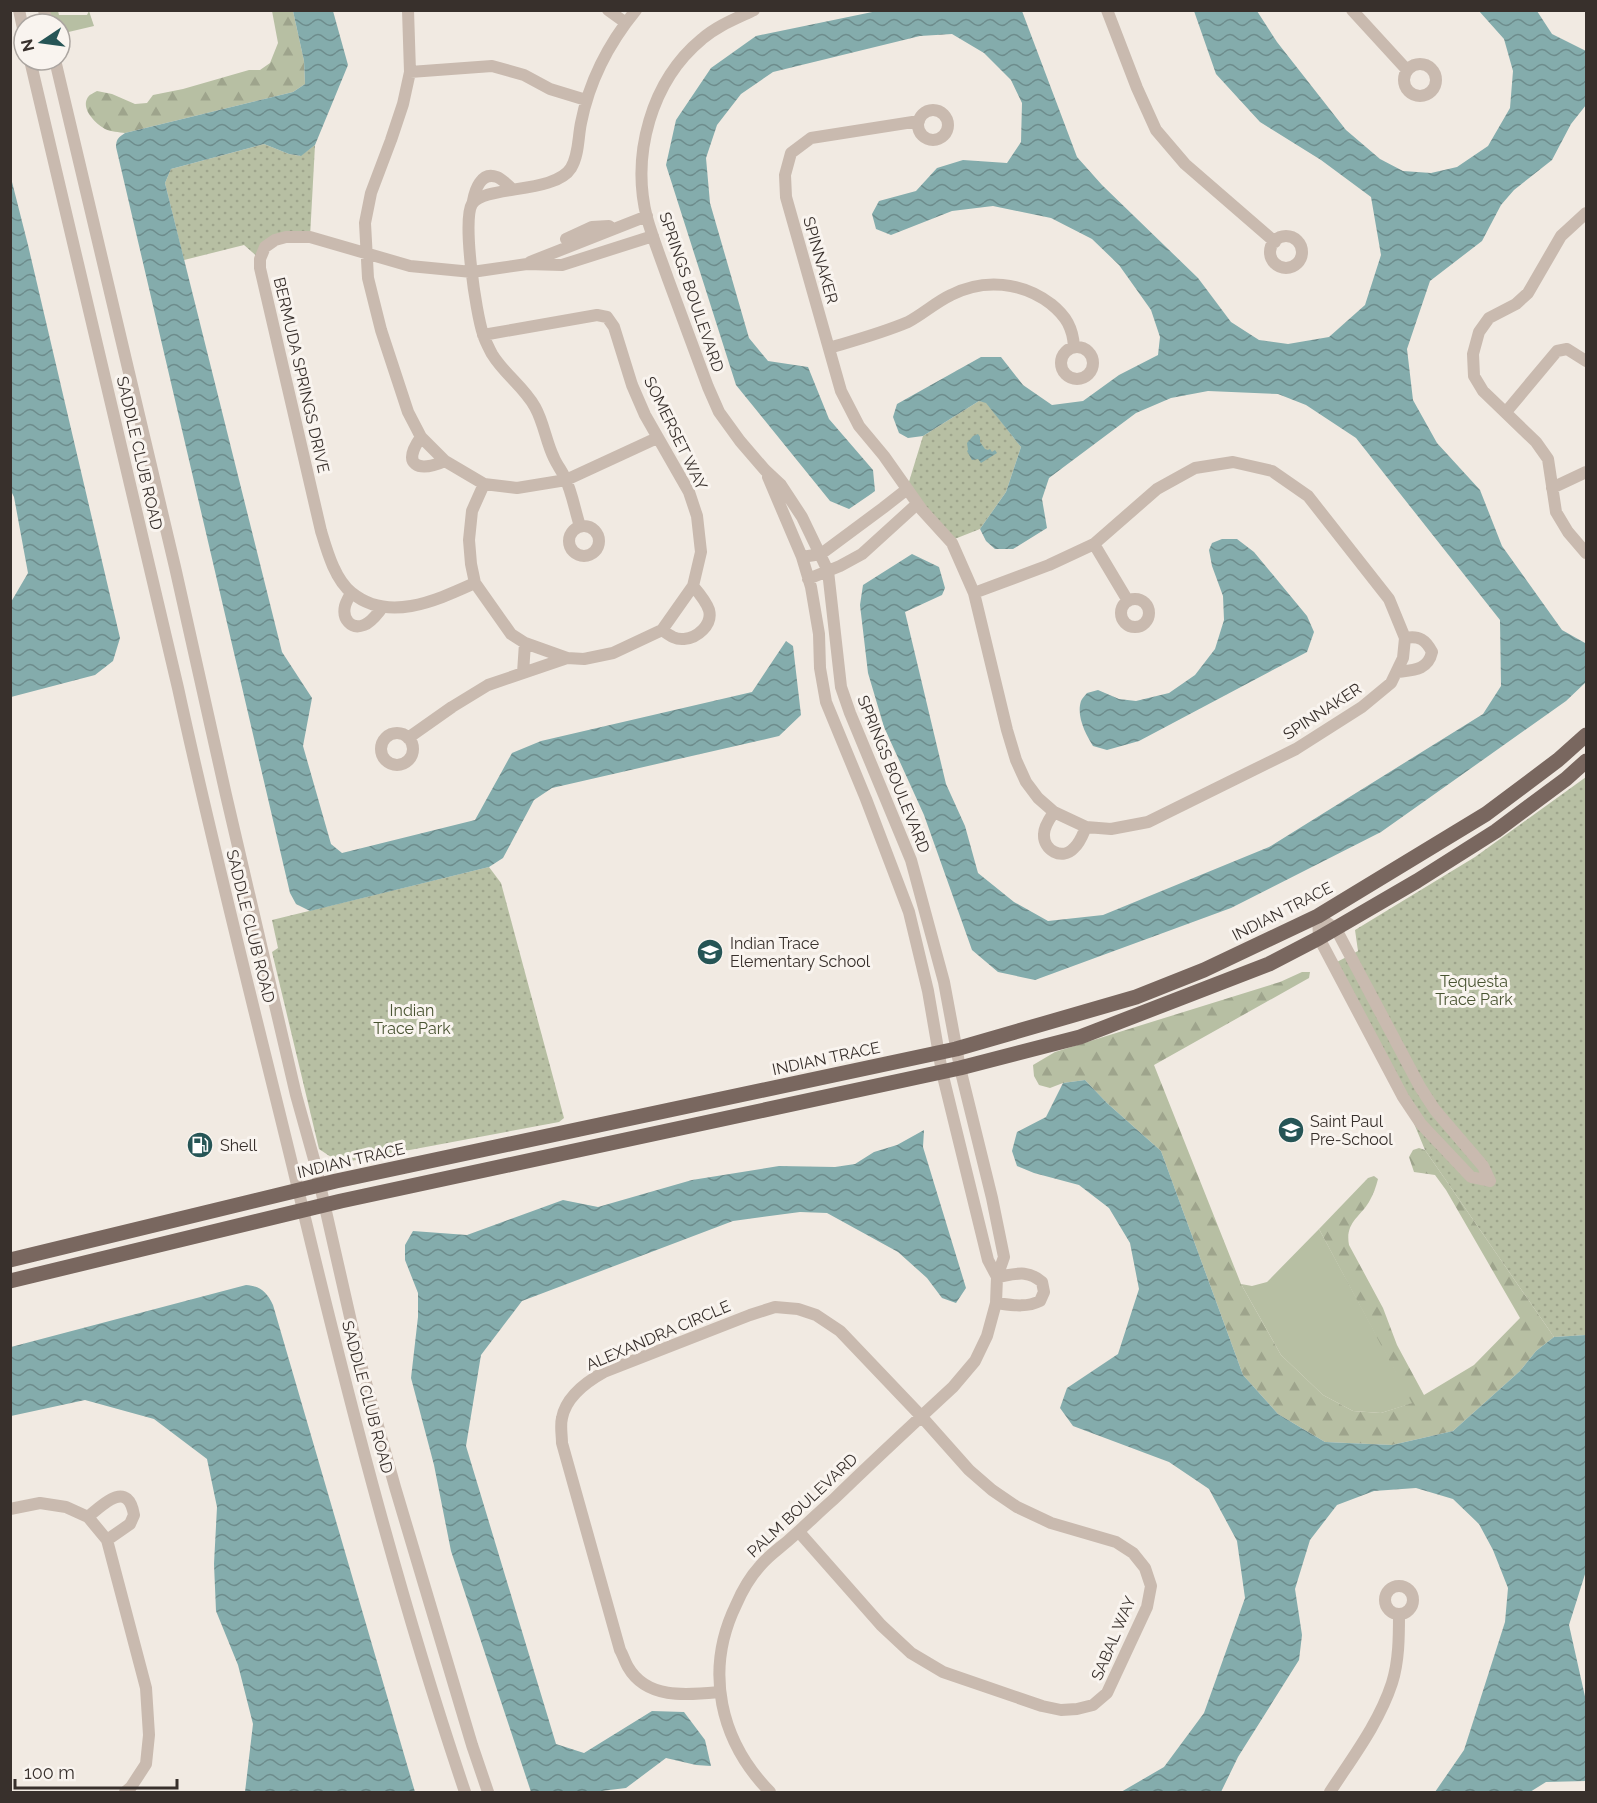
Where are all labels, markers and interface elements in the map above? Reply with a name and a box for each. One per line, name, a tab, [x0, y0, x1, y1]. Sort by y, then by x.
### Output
north arrow	[12, 12, 72, 72]
text: N	[17, 37, 39, 53]
street label: SPRINGS BOULEVARD	[655, 210, 728, 375]
street label: SPINNAKER	[799, 214, 842, 306]
street label: BERMUDA SPRINGS DRIVE	[270, 275, 333, 475]
street label: SOMERSET WAY	[640, 373, 712, 494]
street label: SADDLE CLUB ROAD	[113, 374, 166, 532]
street label: SPINNAKER	[1280, 679, 1365, 744]
street label: SPRINGS BOULEVARD	[853, 693, 934, 856]
street label: SADDLE CLUB ROAD	[222, 848, 279, 1005]
street label: INDIAN TRACE	[1229, 878, 1336, 945]
place label: Indian Trace Elementary School	[730, 934, 871, 971]
school or university icon: Indian Trace Elementary School	[695, 937, 725, 967]
park label: Tequesta Trace Park	[1435, 972, 1513, 1009]
park label: Indian Trace Park	[373, 1001, 451, 1038]
street label: INDIAN TRACE	[770, 1038, 882, 1079]
place label: Saint Paul Pre-School	[1310, 1112, 1393, 1149]
school or university icon: Saint Paul Pre-School	[1276, 1115, 1306, 1145]
fuel station icon: Shell	[185, 1130, 215, 1160]
place label: Shell	[220, 1136, 258, 1155]
street label: INDIAN TRACE	[295, 1139, 407, 1182]
street label: ALEXANDRA CIRCLE	[583, 1296, 733, 1374]
street label: SADDLE CLUB ROAD	[338, 1319, 397, 1476]
street label: PALM BOULEVARD	[743, 1449, 861, 1561]
street label: SABAL WAY	[1087, 1593, 1140, 1683]
scale bar	[15, 1752, 177, 1790]
text: 100 m	[24, 1762, 75, 1783]

